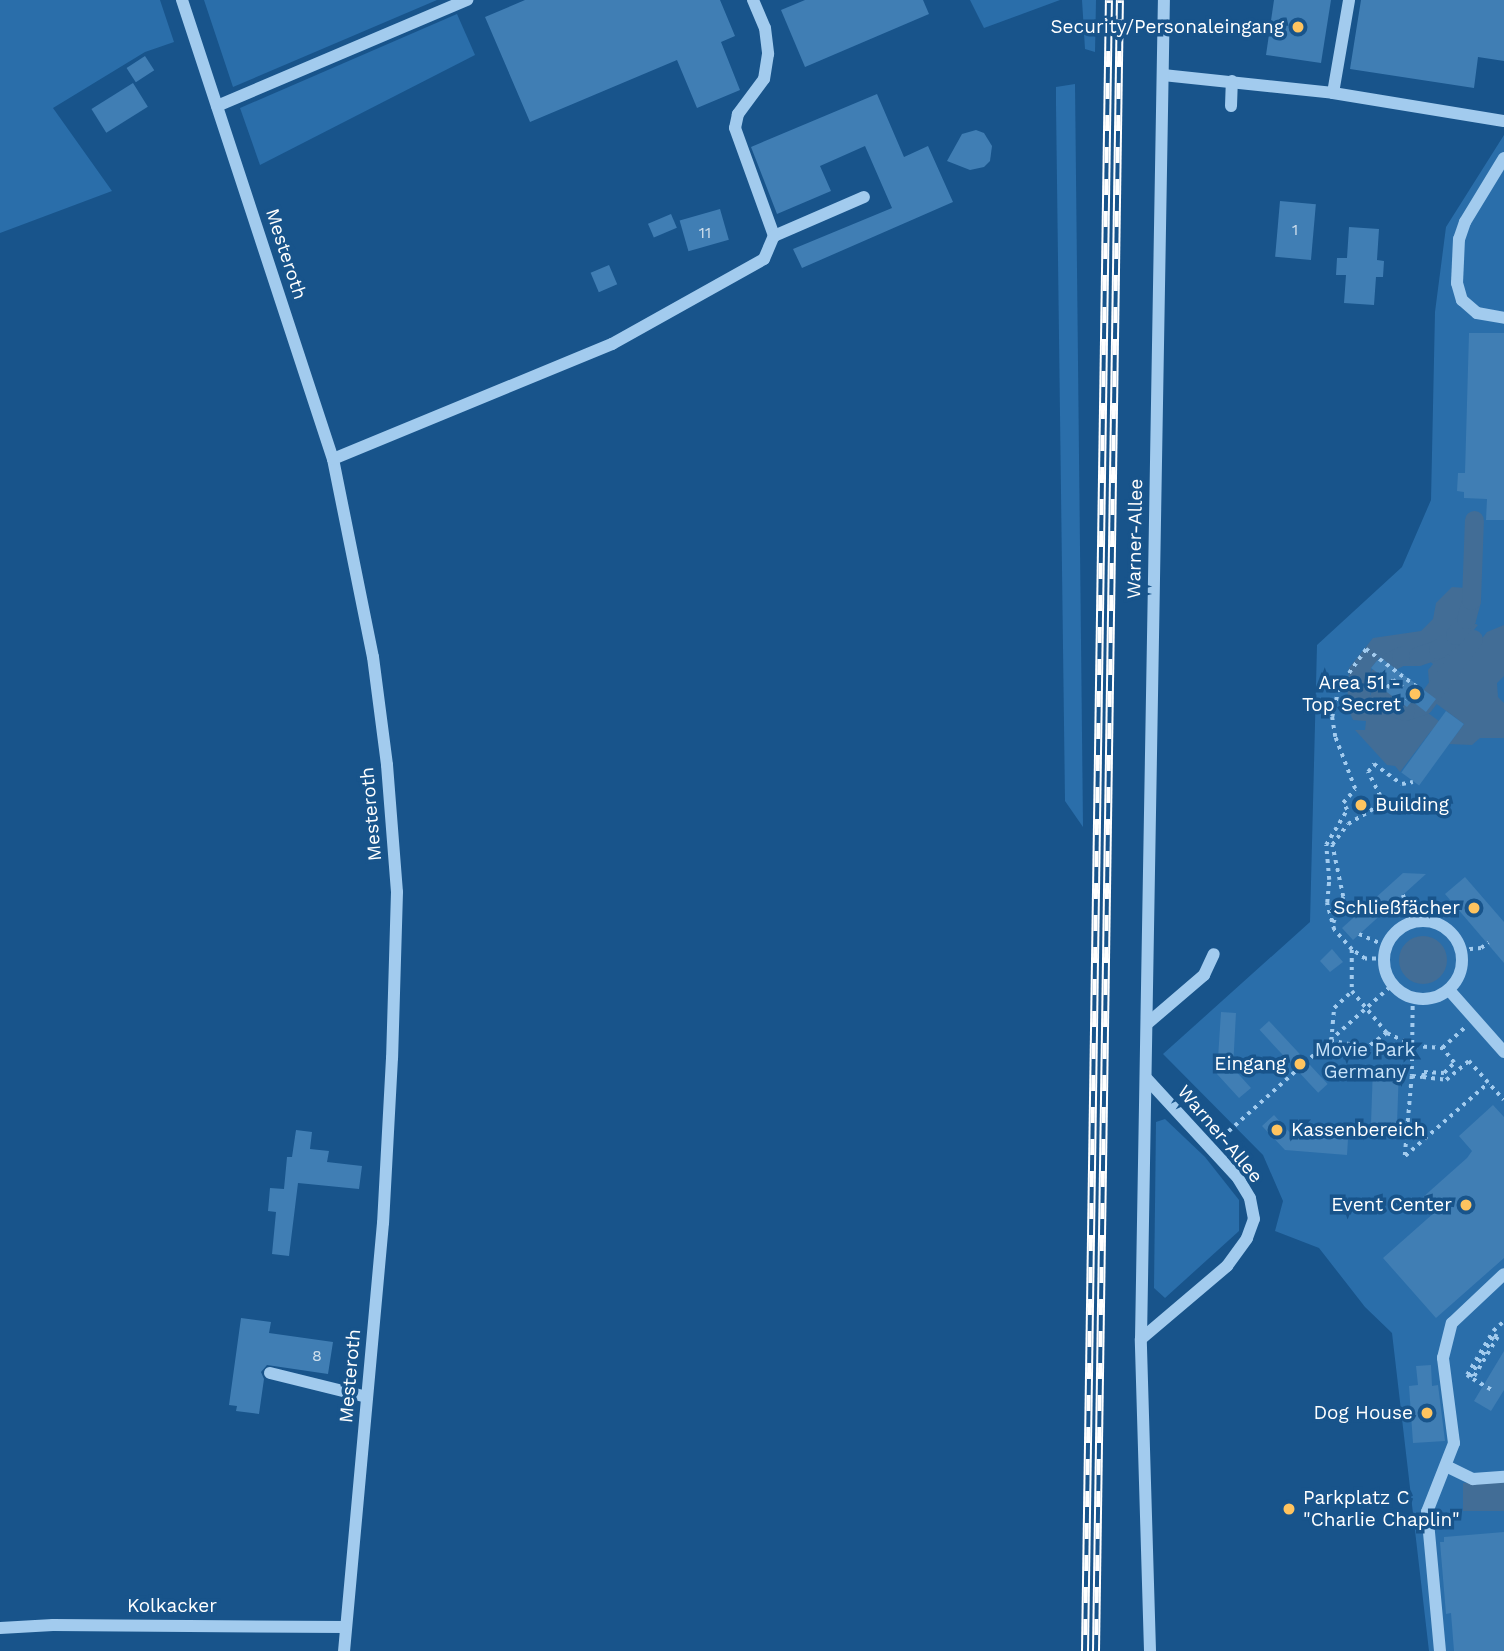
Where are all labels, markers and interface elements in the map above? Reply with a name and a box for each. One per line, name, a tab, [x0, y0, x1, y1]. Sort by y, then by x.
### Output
place label: Security/Personaleingang	[1050, 16, 1284, 38]
marker: Security/Personaleingang	[1290, 19, 1306, 35]
street label: Mesteroth	[261, 206, 311, 302]
house number: 1	[1292, 220, 1298, 240]
house number: 11	[699, 223, 711, 243]
street label: Warner-Allee	[1123, 479, 1147, 599]
place label: Area 51 - Top Secret	[1302, 672, 1401, 716]
marker: Area 51 - Top Secret	[1407, 686, 1423, 702]
street label: Mesteroth	[356, 766, 386, 862]
place label: Building	[1375, 794, 1449, 816]
marker: Building	[1353, 797, 1369, 813]
place label: Schließfächer	[1333, 897, 1460, 919]
marker: Schließfächer	[1466, 900, 1482, 916]
park label: Movie Park Germany	[1315, 1039, 1415, 1083]
place label: Eingang	[1214, 1053, 1286, 1075]
marker: Eingang	[1292, 1056, 1308, 1072]
street label: Warner-Allee	[1173, 1081, 1267, 1187]
place label: Kassenbereich	[1291, 1119, 1425, 1141]
marker: Kassenbereich	[1269, 1122, 1285, 1138]
place label: Event Center	[1331, 1194, 1452, 1216]
marker: Event Center	[1458, 1197, 1474, 1213]
street label: Mesteroth	[335, 1328, 365, 1424]
house number: 8	[312, 1346, 322, 1366]
place label: Dog House	[1313, 1402, 1413, 1424]
marker: Dog House	[1419, 1405, 1435, 1421]
place label: Parkplatz C "Charlie Chaplin"	[1303, 1487, 1460, 1531]
marker: Parkplatz C "Charlie Chaplin"	[1281, 1501, 1297, 1517]
street label: Kolkacker	[127, 1595, 217, 1617]

